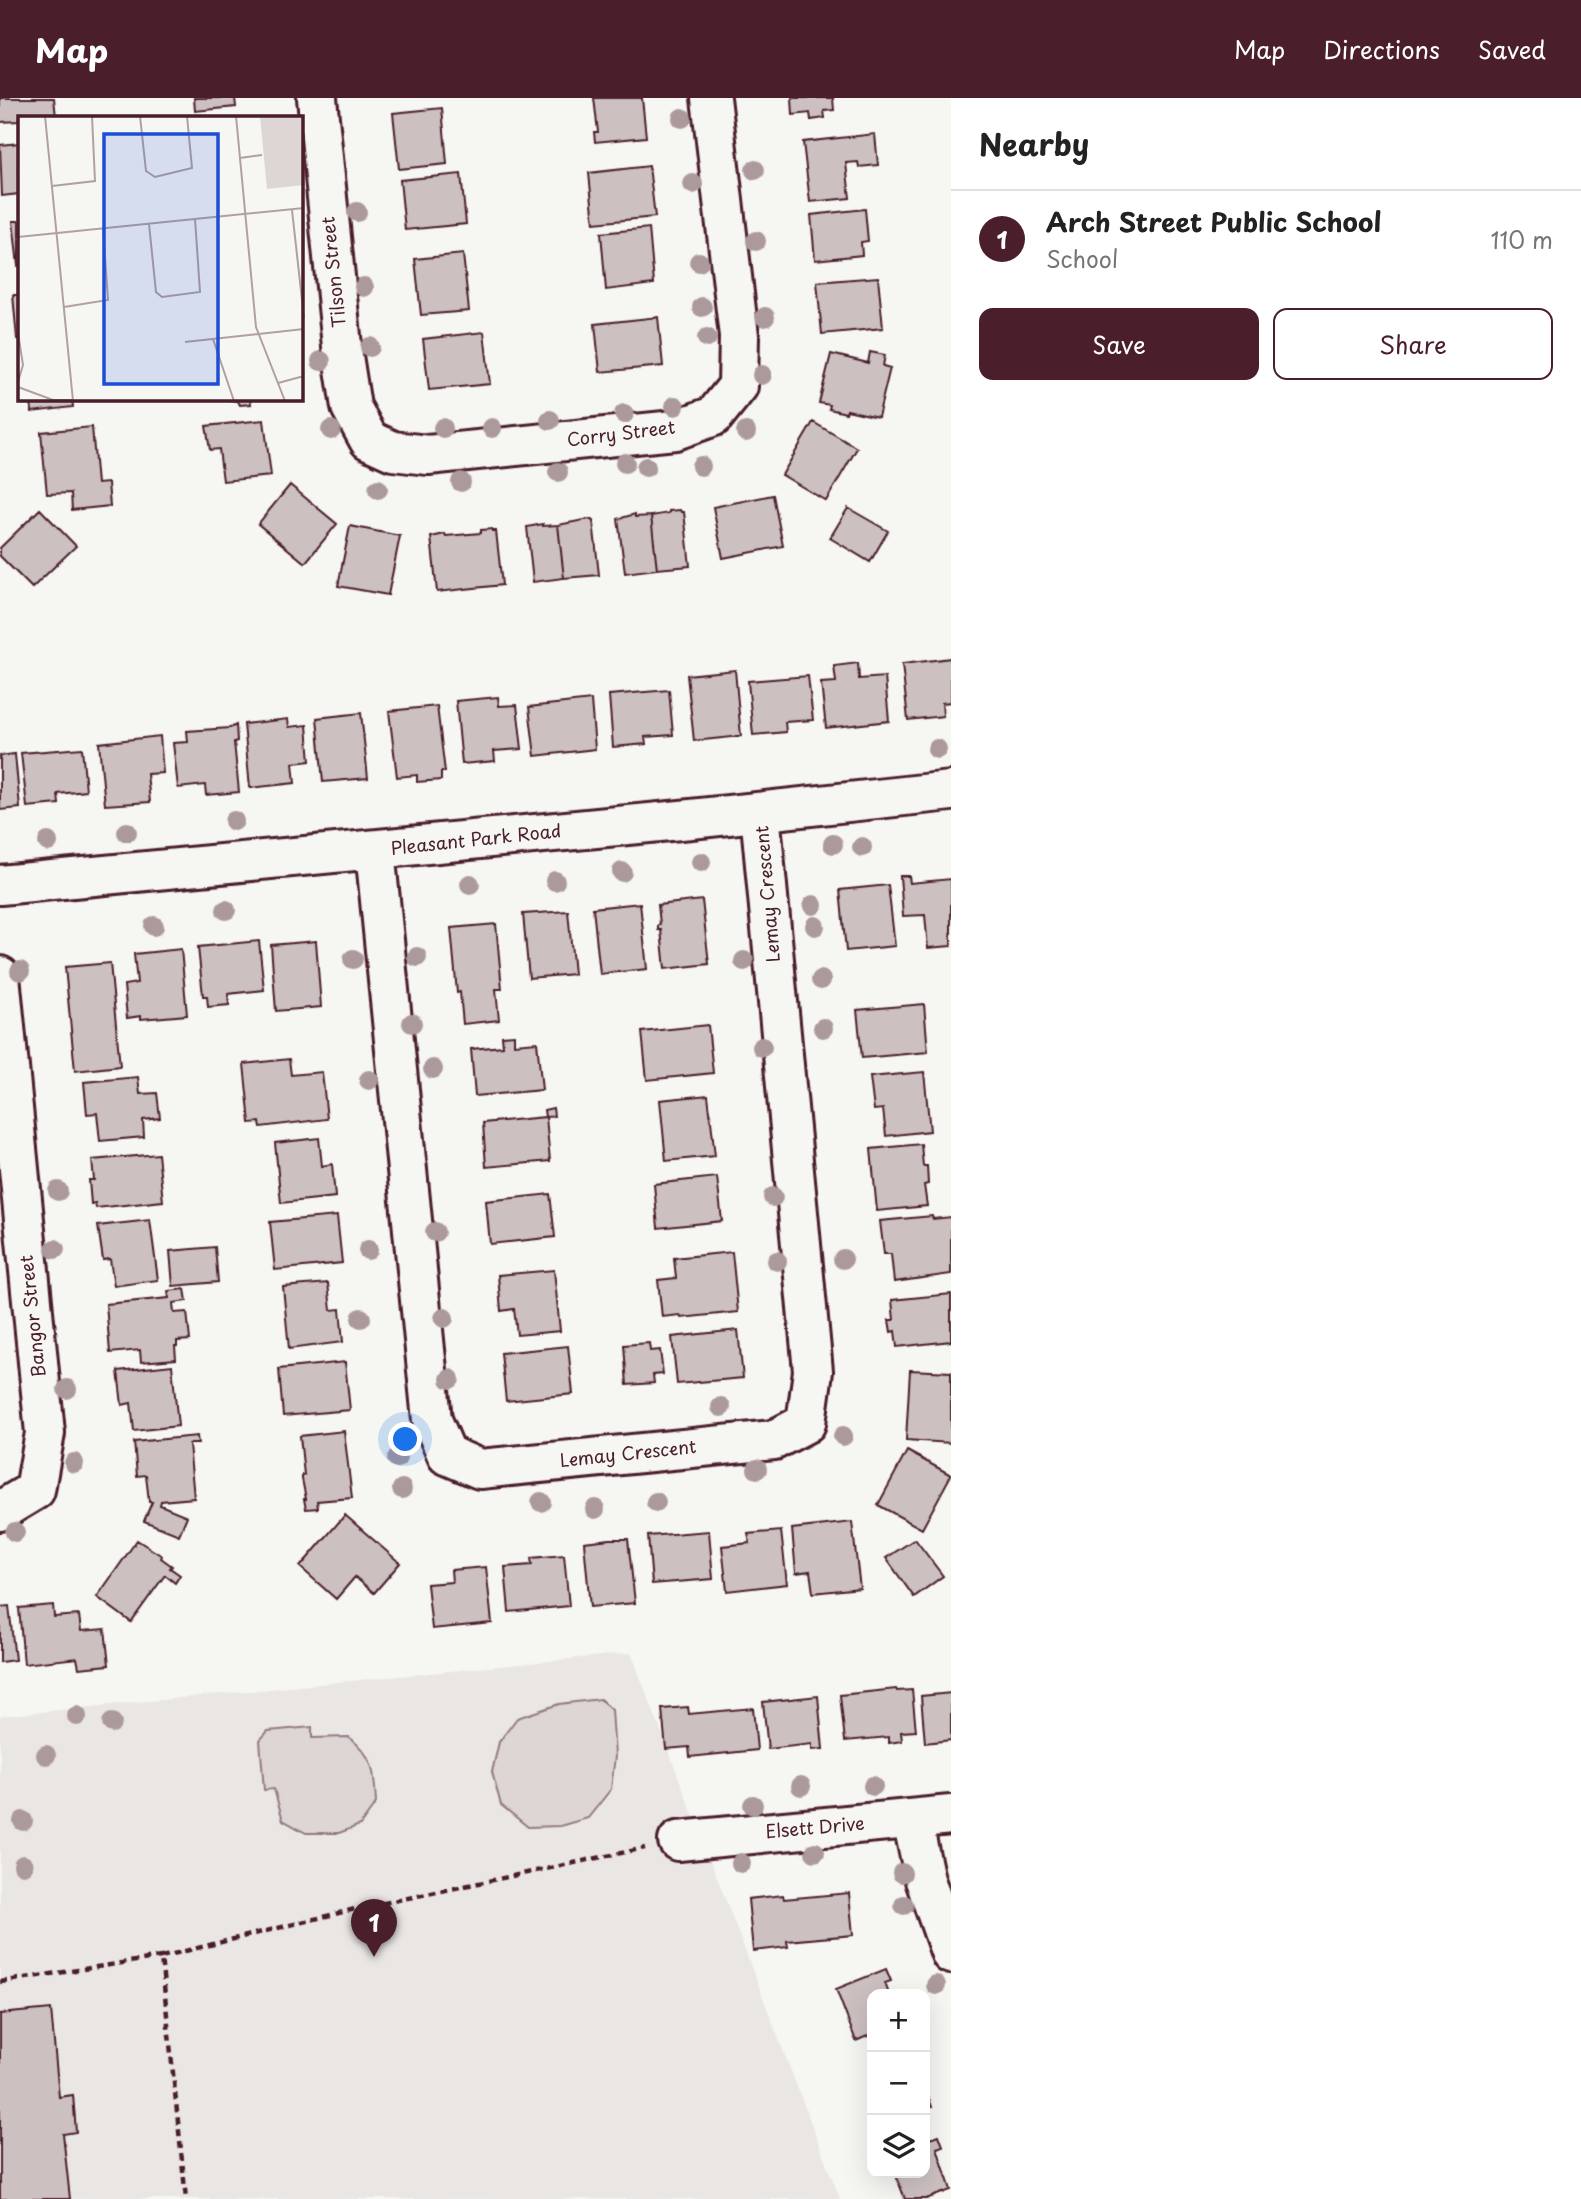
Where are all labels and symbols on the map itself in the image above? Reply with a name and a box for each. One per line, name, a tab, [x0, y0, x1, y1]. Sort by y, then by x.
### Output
inset map	[18, 116, 303, 401]
street label: Tilson Street	[313, 215, 352, 329]
street label: Corry Street	[565, 412, 677, 453]
street label: Pleasant Park Road	[389, 816, 562, 861]
street label: Lemay Crescent	[747, 825, 786, 964]
street label: Bangor Street	[12, 1254, 51, 1379]
your location	[388, 1422, 422, 1456]
street label: Lemay Crescent	[558, 1432, 697, 1473]
street label: Elsett Drive	[764, 1809, 866, 1844]
pin: 1	[351, 1899, 397, 1957]

